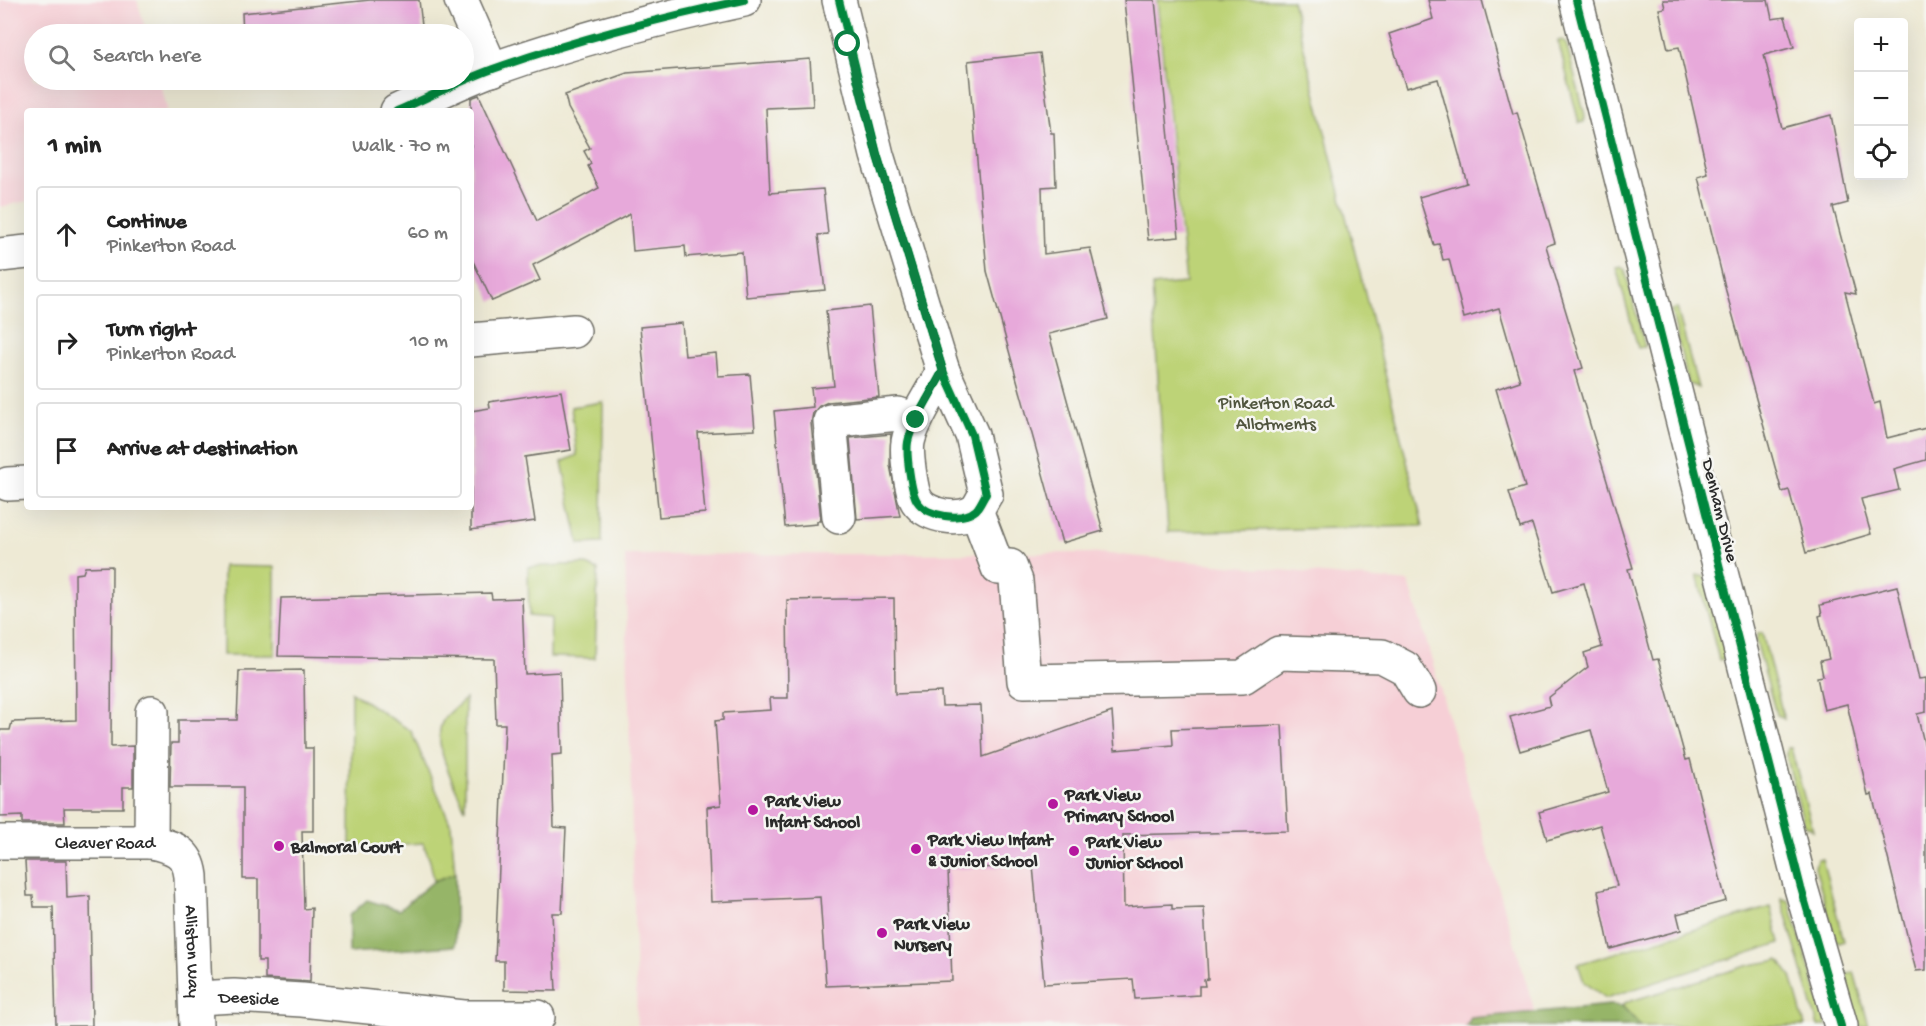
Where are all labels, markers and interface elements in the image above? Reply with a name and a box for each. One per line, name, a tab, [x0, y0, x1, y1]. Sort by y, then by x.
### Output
map controls	[1854, 18, 1908, 180]
button: +	[1854, 18, 1908, 72]
search box	[24, 24, 474, 90]
route start	[834, 30, 860, 56]
icon: search	[45, 41, 78, 74]
text: Search here	[93, 44, 201, 70]
button: −	[1854, 72, 1908, 126]
button: locate	[1854, 126, 1908, 180]
text: 1 min	[48, 132, 101, 163]
text: Walk · 70 m	[352, 136, 450, 159]
text: Continue	[107, 210, 187, 236]
icon: ahead	[50, 218, 83, 251]
text: 60 m	[408, 223, 448, 246]
text: Pinkerton Road	[107, 236, 235, 259]
text: Turn right	[107, 318, 195, 344]
icon: right	[50, 326, 83, 359]
text: 10 m	[410, 331, 448, 354]
text: Pinkerton Road	[107, 344, 235, 367]
park label: Pinkerton Road Allotments	[1218, 394, 1335, 436]
route end	[902, 406, 928, 432]
icon: arrive	[50, 434, 83, 467]
text: Arrive at destination	[107, 437, 297, 463]
street label: Denham Drive	[1695, 456, 1742, 565]
place label: Park View Primary School	[1064, 786, 1174, 828]
place label: Park View Infant School	[764, 792, 860, 834]
marker: Park View Primary School	[1046, 797, 1060, 811]
marker: Park View Infant School	[746, 803, 760, 817]
place label: Park View Infant & Junior School	[927, 831, 1054, 873]
place label: Park View Junior School	[1085, 833, 1183, 875]
street label: Cleaver Road	[55, 834, 157, 855]
place label: Balmoral Court	[290, 838, 404, 859]
marker: Balmoral Court	[272, 839, 286, 853]
marker: Park View Infant & Junior School	[909, 842, 923, 856]
marker: Park View Junior School	[1067, 844, 1081, 858]
street label: Alliston Way	[179, 905, 203, 998]
place label: Park View Nursery	[893, 915, 971, 957]
marker: Park View Nursery	[875, 926, 889, 940]
street label: Deeside	[217, 988, 280, 1012]

